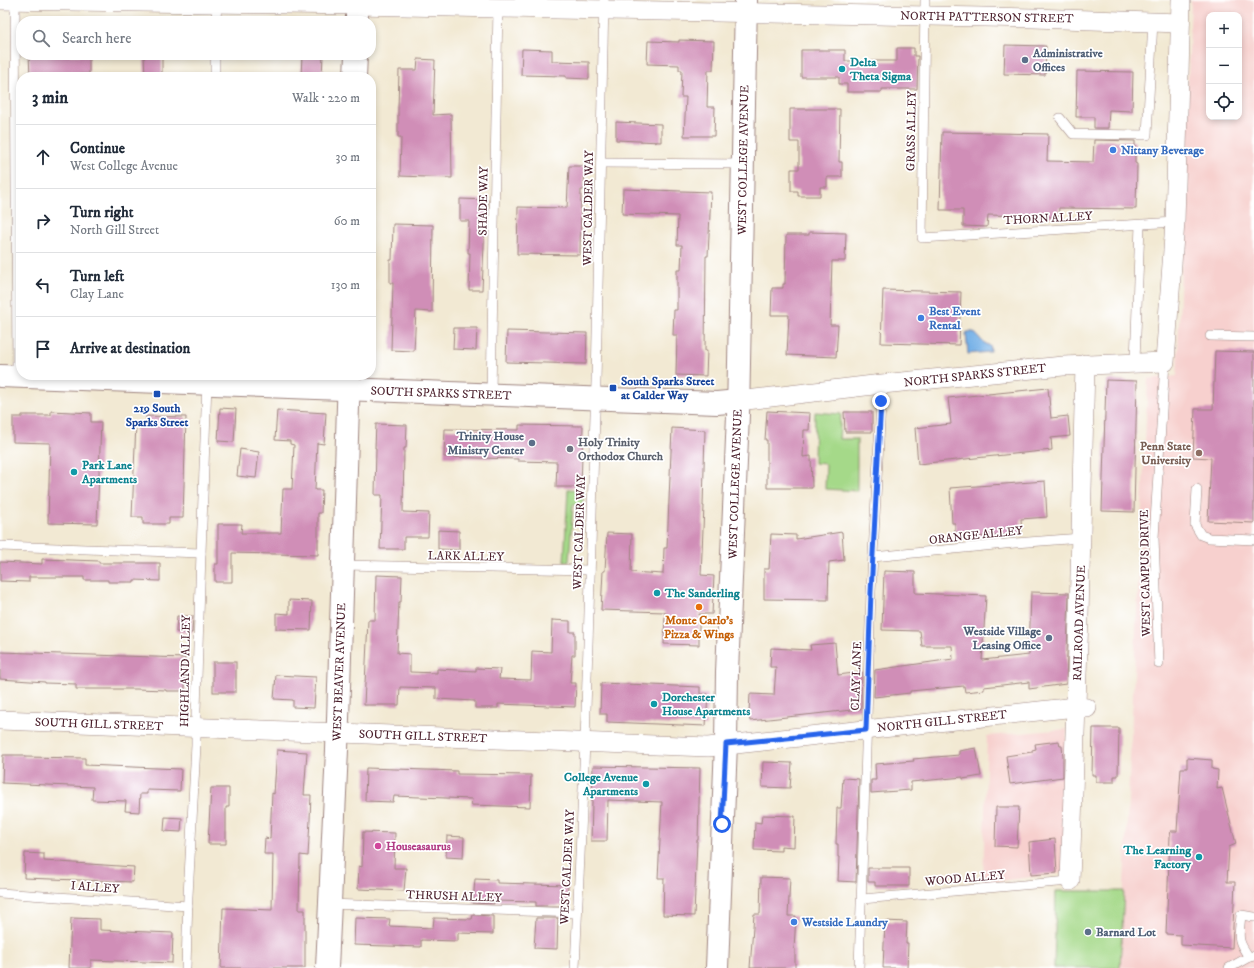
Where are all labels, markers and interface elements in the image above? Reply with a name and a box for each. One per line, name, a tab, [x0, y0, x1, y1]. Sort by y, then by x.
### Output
street label: NORTH PATTERSON STREET	[900, 8, 1074, 27]
map controls	[1206, 12, 1242, 120]
button: +	[1206, 12, 1242, 48]
search box	[16, 16, 376, 60]
icon: search	[30, 27, 52, 49]
text: Search here	[62, 29, 131, 48]
place label: Administrative Offices	[1032, 46, 1103, 75]
button: −	[1206, 48, 1242, 84]
place label: Delta Theta Sigma	[849, 55, 912, 84]
marker: Administrative Offices	[1020, 55, 1030, 65]
marker: Delta Theta Sigma	[837, 64, 847, 74]
street label: WEST COLLEGE AVENUE	[735, 84, 752, 236]
button: locate	[1206, 84, 1242, 120]
text: 3 min	[32, 87, 68, 109]
text: Walk · 220 m	[292, 90, 360, 106]
street label: GRASS ALLEY	[903, 90, 920, 171]
text: Continue	[70, 139, 125, 158]
place label: Nittany Beverage	[1121, 143, 1204, 158]
marker: Nittany Beverage	[1108, 145, 1118, 155]
icon: ahead	[32, 146, 54, 168]
text: 30 m	[336, 149, 360, 165]
street label: WEST CALDER WAY	[580, 150, 597, 267]
text: West College Avenue	[70, 158, 178, 174]
street label: SHADE WAY	[475, 166, 492, 236]
text: Turn right	[70, 203, 133, 222]
street label: THORN ALLEY	[1003, 209, 1093, 228]
icon: right	[32, 210, 54, 232]
text: 60 m	[334, 213, 360, 229]
text: North Gill Street	[70, 222, 159, 238]
text: Turn left	[70, 267, 124, 286]
icon: left	[32, 274, 54, 296]
text: 130 m	[331, 277, 360, 293]
text: Clay Lane	[70, 286, 124, 302]
place label: Best Event Rental	[929, 304, 981, 333]
marker: Best Event Rental	[916, 313, 926, 323]
icon: arrive	[32, 338, 54, 360]
text: Arrive at destination	[70, 339, 190, 358]
street label: NORTH SPARKS STREET	[903, 361, 1047, 390]
place label: South Sparks Street at Calder Way	[621, 374, 715, 403]
marker: South Sparks Street at Calder Way	[608, 383, 618, 393]
street label: SOUTH SPARKS STREET	[370, 384, 512, 403]
marker: 219 South Sparks Street	[152, 389, 162, 399]
route end	[872, 392, 890, 410]
place label: 219 South Sparks Street	[126, 401, 189, 430]
street label: WEST COLLEGE AVENUE	[725, 408, 746, 560]
place label: Trinity House Ministry Center	[448, 429, 525, 458]
place label: Holy Trinity Orthodox Church	[578, 435, 664, 464]
marker: Trinity House Ministry Center	[527, 438, 537, 448]
place label: Penn State University	[1140, 439, 1191, 468]
marker: Holy Trinity Orthodox Church	[565, 444, 575, 454]
marker: Penn State University	[1194, 448, 1204, 458]
place label: Park Lane Apartments	[81, 458, 137, 487]
marker: Park Lane Apartments	[69, 467, 79, 477]
street label: WEST CALDER WAY	[570, 474, 589, 591]
street label: WEST CAMPUS DRIVE	[1137, 509, 1154, 638]
street label: ORANGE ALLEY	[928, 523, 1024, 548]
street label: LARK ALLEY	[428, 548, 505, 565]
street label: RAILROAD AVENUE	[1070, 564, 1089, 681]
place label: The Sanderling	[664, 586, 741, 601]
marker: The Sanderling	[652, 588, 662, 598]
street label: WEST BEAVER AVENUE	[330, 602, 349, 742]
marker: Monte Carlo's Pizza & Wings	[694, 602, 704, 612]
place label: Monte Carlo's Pizza & Wings	[664, 613, 734, 642]
street label: HIGHLAND ALLEY	[177, 614, 194, 727]
place label: Westside Village Leasing Office	[962, 624, 1041, 653]
marker: Westside Village Leasing Office	[1044, 633, 1054, 643]
street label: CLAY LANE	[848, 641, 865, 711]
place label: Dorchester House Apartments	[662, 690, 750, 719]
marker: Dorchester House Apartments	[649, 699, 659, 709]
street label: NORTH GILL STREET	[876, 707, 1008, 736]
street label: SOUTH GILL STREET	[35, 715, 163, 734]
street label: SOUTH GILL STREET	[359, 727, 487, 746]
place label: College Avenue Apartments	[564, 770, 638, 799]
marker: College Avenue Apartments	[641, 779, 651, 789]
street label: WEST CALDER WAY	[557, 809, 578, 926]
route start	[713, 815, 731, 833]
place label: Houseasaurus	[386, 839, 451, 854]
marker: Houseasaurus	[373, 841, 383, 851]
place label: The Learning Factory	[1122, 843, 1192, 872]
marker: The Learning Factory	[1194, 852, 1204, 862]
street label: WOOD ALLEY	[923, 867, 1006, 890]
street label: I ALLEY	[70, 878, 120, 897]
street label: THRUSH ALLEY	[406, 887, 503, 906]
place label: Westside Laundry	[801, 915, 888, 930]
marker: Westside Laundry	[789, 917, 799, 927]
place label: Barnard Lot	[1096, 925, 1156, 940]
marker: Barnard Lot	[1083, 927, 1093, 937]

